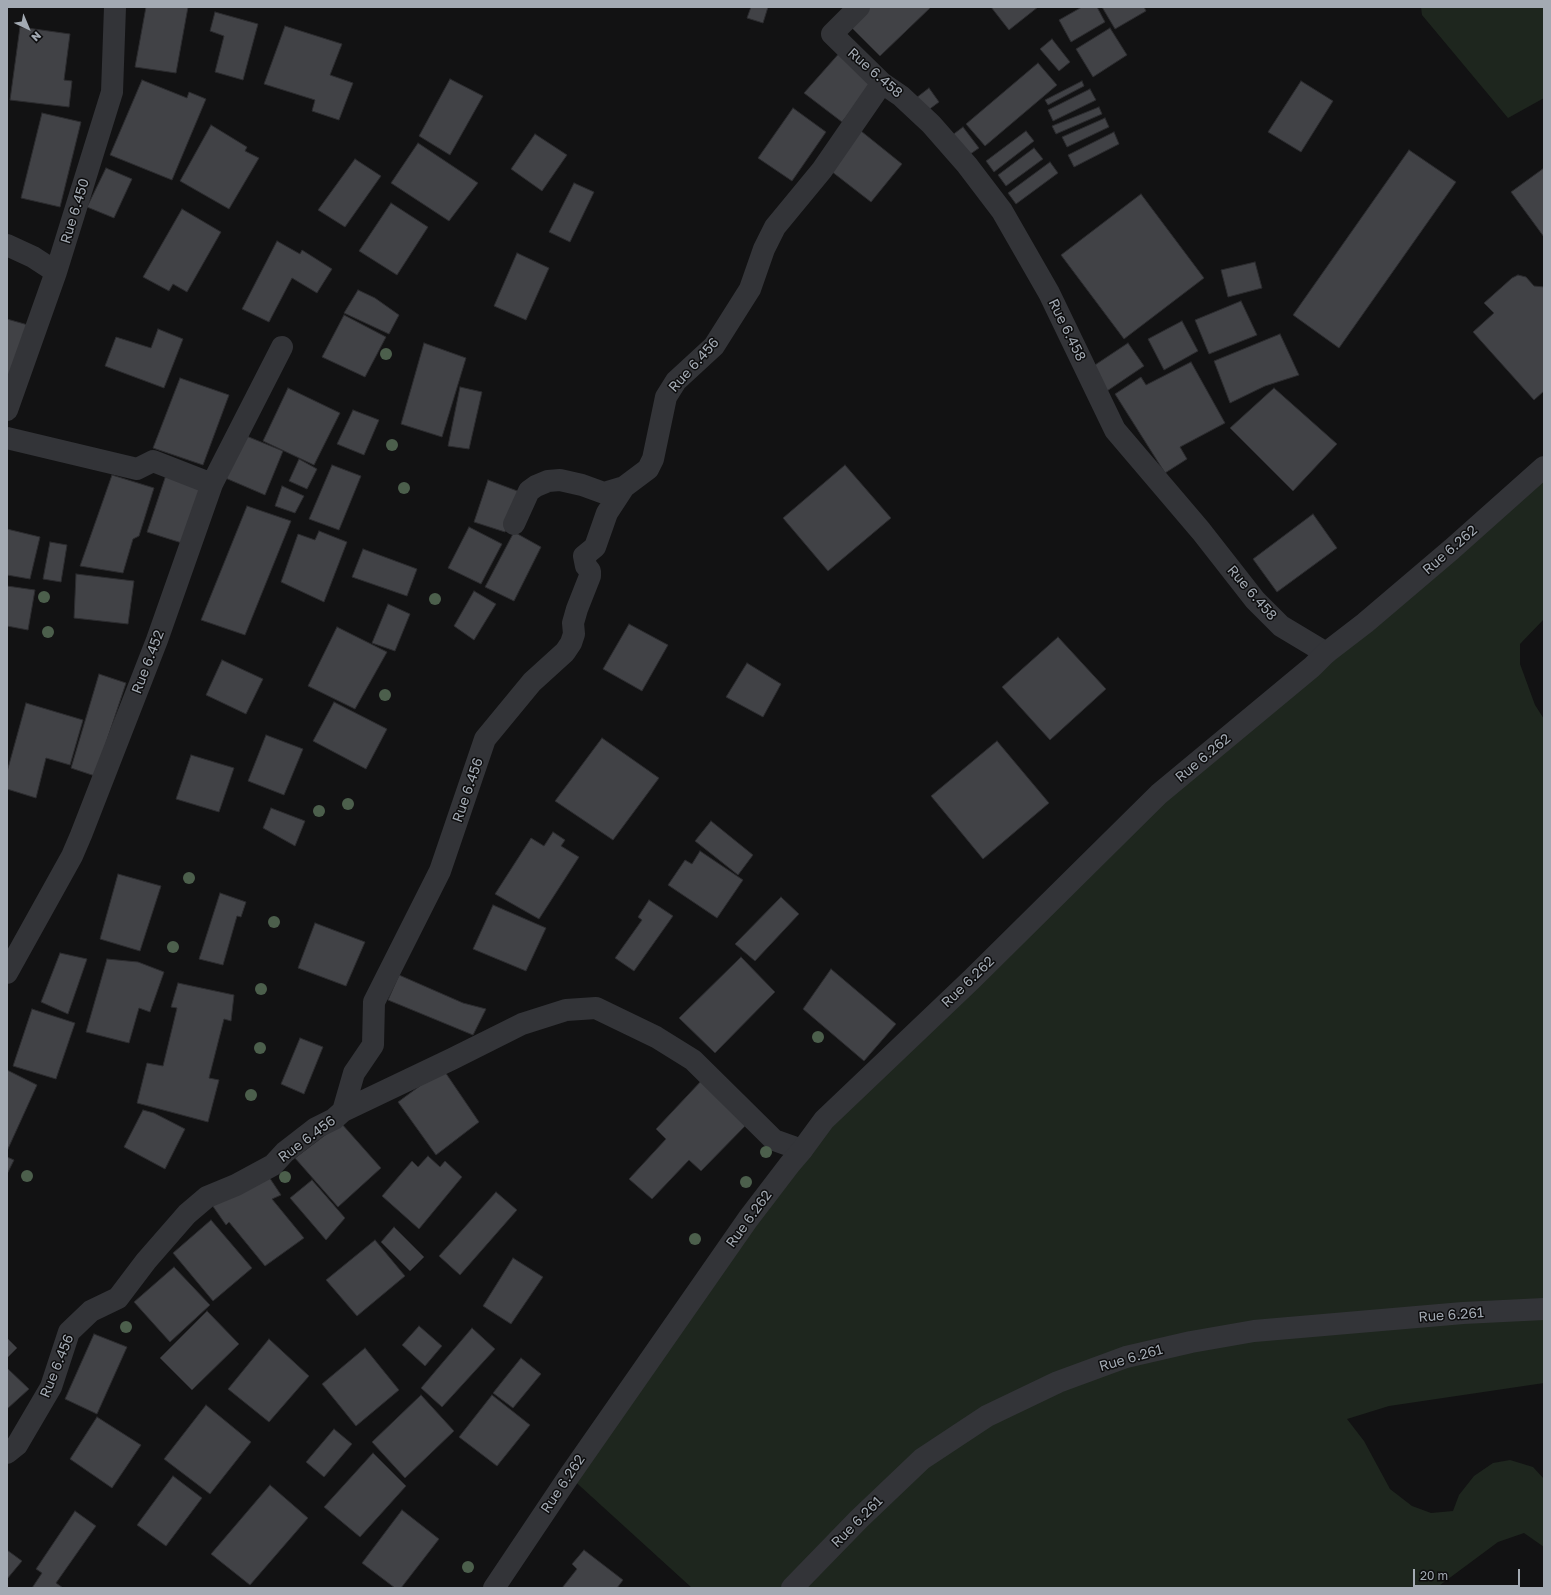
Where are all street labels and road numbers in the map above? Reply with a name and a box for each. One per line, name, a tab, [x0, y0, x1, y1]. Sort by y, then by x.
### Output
street label: Rue 6.458	[844, 45, 906, 101]
street label: Rue 6.450	[57, 176, 93, 246]
street label: Rue 6.458	[1045, 296, 1089, 364]
street label: Rue 6.456	[665, 334, 723, 396]
street label: Rue 6.262	[1419, 522, 1481, 578]
street label: Rue 6.458	[1224, 562, 1280, 624]
street label: Rue 6.452	[128, 628, 168, 696]
street label: Rue 6.262	[1172, 730, 1234, 786]
street label: Rue 6.456	[449, 756, 487, 824]
street label: Rue 6.262	[938, 953, 998, 1011]
street label: Rue 6.456	[275, 1112, 339, 1166]
street label: Rue 6.262	[723, 1187, 775, 1251]
street label: Rue 6.261	[1418, 1304, 1484, 1326]
street label: Rue 6.456	[37, 1332, 77, 1400]
street label: Rue 6.261	[1097, 1341, 1165, 1375]
street label: Rue 6.262	[537, 1452, 589, 1516]
street label: Rue 6.261	[828, 1493, 886, 1551]

